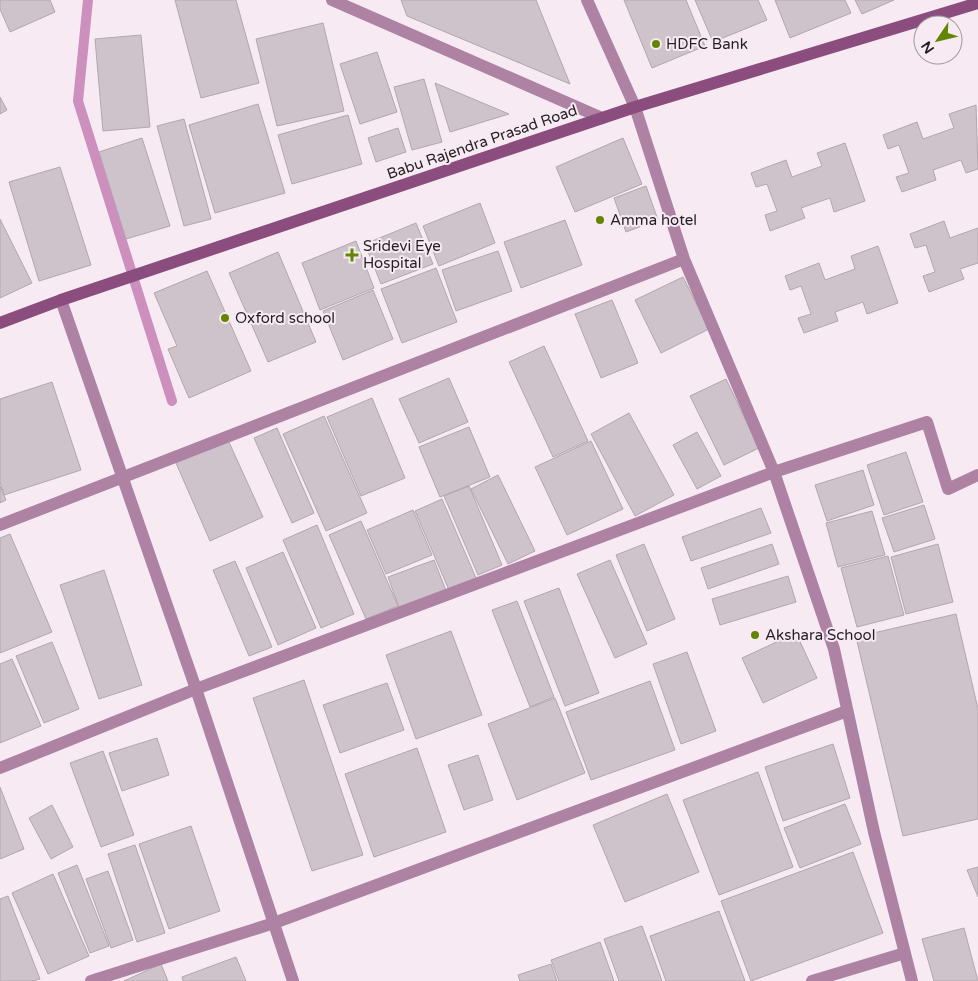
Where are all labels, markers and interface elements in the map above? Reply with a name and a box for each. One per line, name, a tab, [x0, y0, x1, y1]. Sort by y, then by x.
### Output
north arrow	[913, 15, 963, 65]
place label: HDFC Bank	[666, 35, 748, 53]
marker: HDFC Bank	[650, 38, 662, 50]
text: N	[918, 38, 938, 57]
street label: Babu Rajendra Prasad Road	[384, 101, 580, 183]
place label: Amma hotel	[610, 211, 697, 229]
marker: Amma hotel	[594, 214, 606, 226]
place label: Sridevi Eye Hospital	[363, 237, 441, 272]
marker: Sridevi Eye Hospital	[345, 248, 359, 262]
place label: Oxford school	[235, 309, 335, 327]
marker: Oxford school	[219, 312, 231, 324]
place label: Akshara School	[765, 626, 875, 644]
marker: Akshara School	[749, 629, 761, 641]

